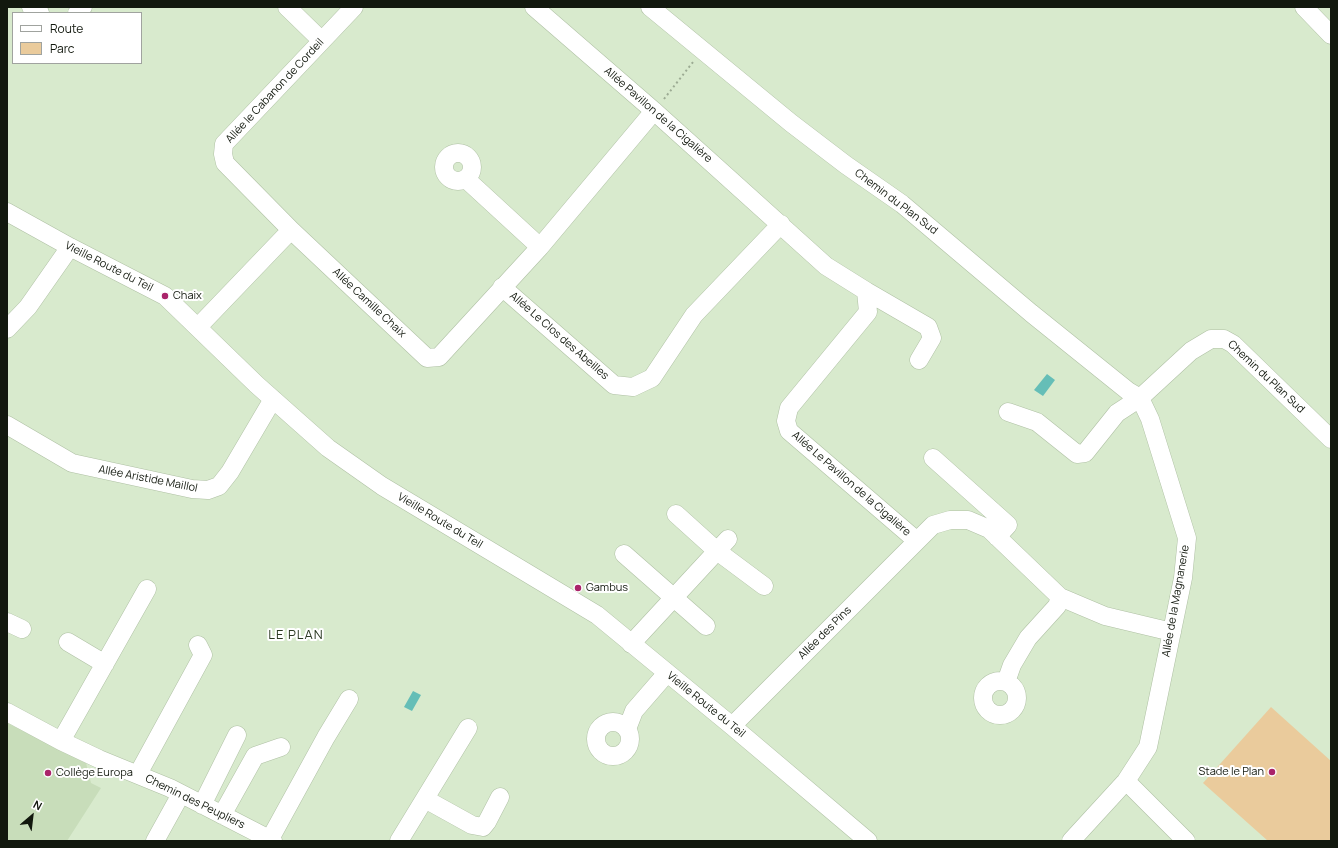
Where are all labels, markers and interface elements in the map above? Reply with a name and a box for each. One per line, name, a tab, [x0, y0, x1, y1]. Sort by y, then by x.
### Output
legend	[12, 12, 142, 64]
text: Route	[50, 20, 83, 37]
street label: Allée le Cabanon de Cordeil	[223, 36, 327, 146]
text: Parc	[50, 40, 74, 57]
street label: Allée Pavillon de la Cigalière	[601, 64, 715, 166]
street label: Chemin du Plan Sud	[852, 167, 940, 237]
street label: Vieille Route du Teil	[63, 239, 155, 295]
street label: Allée Camille Chaix	[330, 266, 408, 340]
place label: Chaix	[173, 289, 202, 303]
street label: Allée Le Clos des Abeilles	[507, 289, 611, 383]
marker: Chaix	[160, 291, 170, 301]
street label: Chemin du Plan Sud	[1225, 338, 1307, 416]
street label: Allée Le Pavillon de la Cigalière	[789, 429, 913, 539]
street label: Allée Aristide Maillol	[97, 463, 199, 495]
street label: Vieille Route du Teil	[395, 490, 485, 552]
street label: Allée de la Magnanerie	[1160, 544, 1192, 658]
place label: Gambus	[586, 581, 628, 595]
marker: Gambus	[573, 583, 583, 593]
street label: Allée des Pins	[796, 604, 854, 662]
district label: LE PLAN	[268, 627, 324, 643]
street label: Vieille Route du Teil	[664, 669, 748, 741]
place label: Stade le Plan	[1199, 765, 1264, 779]
place label: Collège Europa	[56, 766, 133, 780]
marker: Stade le Plan	[1267, 767, 1277, 777]
marker: Collège Europa	[43, 768, 53, 778]
street label: Chemin des Peupliers	[143, 772, 247, 832]
north arrow	[12, 796, 52, 836]
text: N	[31, 796, 45, 813]

